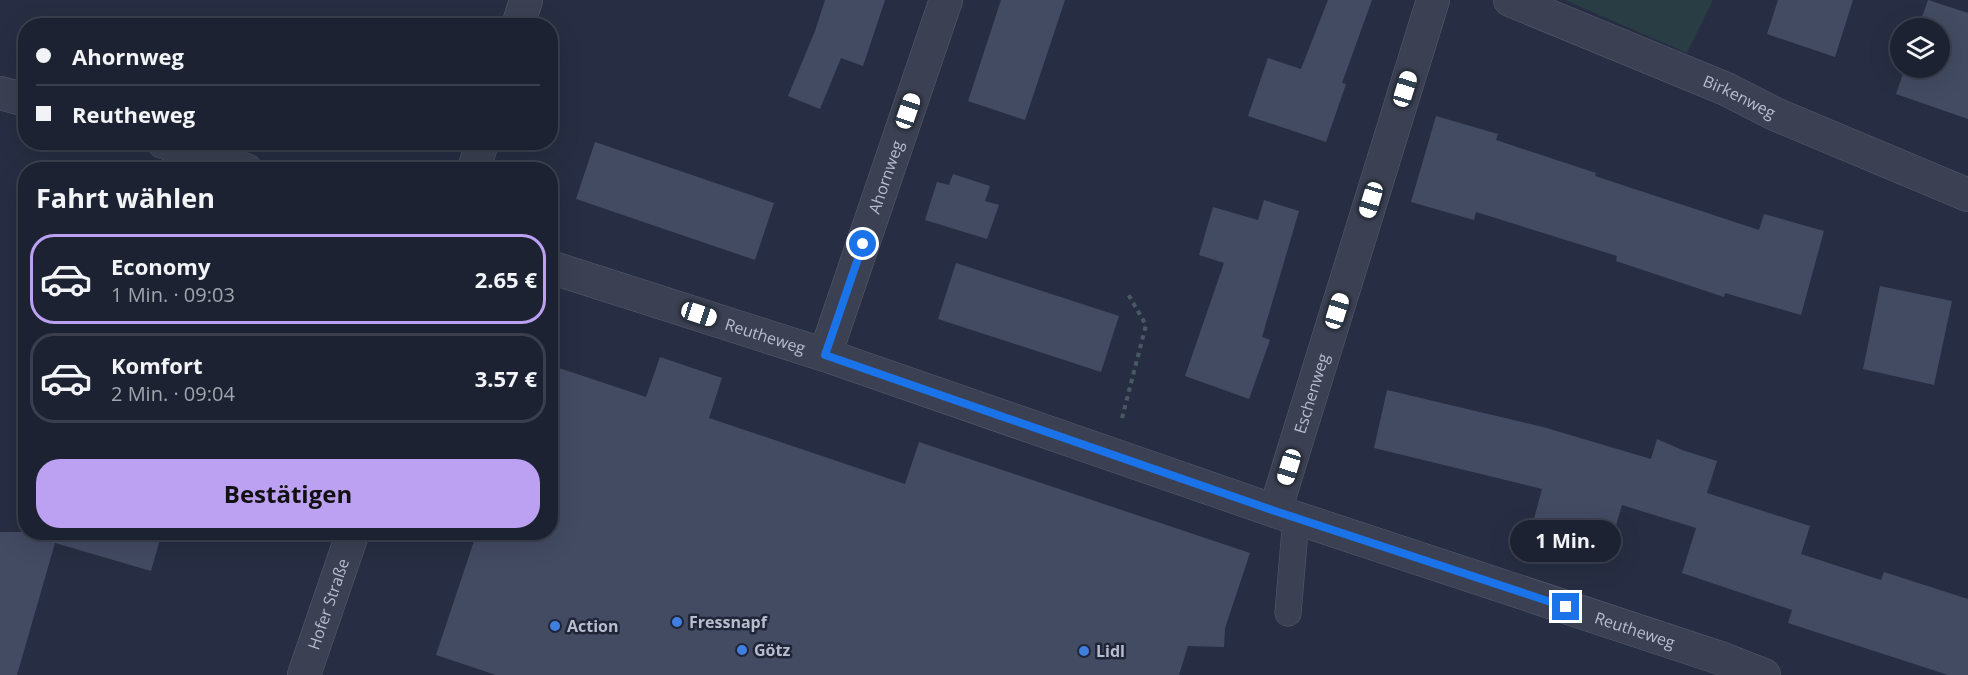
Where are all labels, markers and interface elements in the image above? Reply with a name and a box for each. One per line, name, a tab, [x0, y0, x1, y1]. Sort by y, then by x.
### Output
map controls	[1890, 18, 1950, 78]
button: layers	[1890, 18, 1950, 78]
text: Ahornweg	[72, 41, 184, 71]
car	[1391, 69, 1419, 109]
street label: Birkenweg	[1700, 70, 1780, 124]
car	[894, 91, 922, 131]
text: Reutheweg	[72, 99, 195, 129]
street label: Ahornweg	[863, 137, 908, 217]
text: Fahrt wählen	[36, 179, 215, 216]
car	[1357, 180, 1385, 220]
route start	[849, 230, 876, 257]
text: Economy	[111, 251, 210, 281]
icon: car	[39, 252, 93, 306]
text: 2.65 €	[475, 264, 537, 294]
text: 1 Min. · 09:03	[111, 281, 235, 308]
car	[1323, 291, 1351, 331]
car	[679, 300, 719, 328]
street label: Reutheweg	[722, 313, 809, 359]
text: Komfort	[111, 350, 203, 380]
street label: Eschenweg	[1289, 350, 1334, 436]
icon: car	[39, 351, 93, 405]
text: 3.57 €	[475, 363, 537, 393]
text: 2 Min. · 09:04	[111, 380, 235, 407]
car	[1275, 447, 1303, 487]
button: Bestätigen	[36, 459, 540, 528]
callout: 1 Min.	[1510, 520, 1622, 562]
text: 1 Min.	[1535, 527, 1596, 554]
street label: Hofer Straße	[302, 555, 354, 653]
route end	[1552, 593, 1579, 620]
street label: Reutheweg	[1592, 606, 1678, 653]
place label: Fressnapf	[689, 611, 768, 633]
place label: Action	[567, 615, 619, 637]
marker: Fressnapf	[670, 615, 684, 629]
marker: Action	[548, 619, 562, 633]
place label: Götz	[754, 639, 790, 661]
place label: Lidl	[1096, 640, 1125, 662]
marker: Götz	[735, 643, 749, 657]
marker: Lidl	[1077, 644, 1091, 658]

